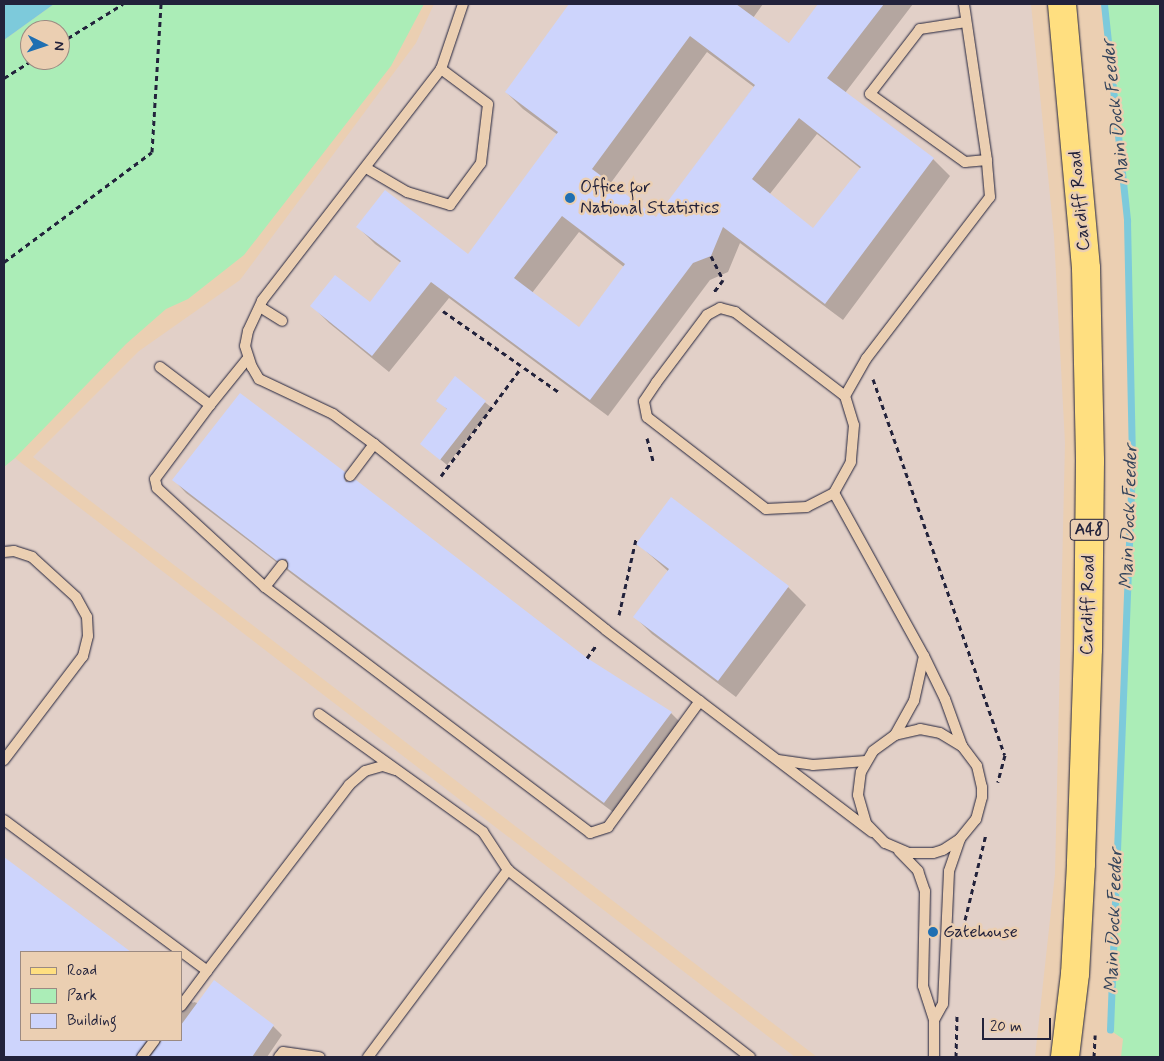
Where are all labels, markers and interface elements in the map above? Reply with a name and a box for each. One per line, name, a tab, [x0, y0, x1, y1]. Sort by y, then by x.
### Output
north arrow	[20, 20, 70, 70]
water label: Main Dock Feeder	[1097, 38, 1135, 186]
text: N	[50, 41, 68, 51]
street label: Cardiff Road	[1065, 151, 1095, 251]
place label: Office for National Statistics	[580, 177, 715, 220]
marker: Office for National Statistics	[564, 192, 576, 204]
water label: Main Dock Feeder	[1115, 443, 1143, 591]
road number: A48	[1069, 516, 1109, 544]
street label: Cardiff Road	[1076, 555, 1100, 655]
water label: Main Dock Feeder	[1100, 847, 1128, 995]
place label: Gatehouse	[943, 921, 1018, 943]
marker: Gatehouse	[927, 926, 939, 938]
legend	[20, 951, 182, 1041]
text: Road	[67, 961, 97, 981]
text: Park	[67, 986, 97, 1006]
scale bar	[984, 1008, 1053, 1040]
text: Building	[67, 1011, 117, 1031]
text: 20 m	[990, 1017, 1022, 1037]

